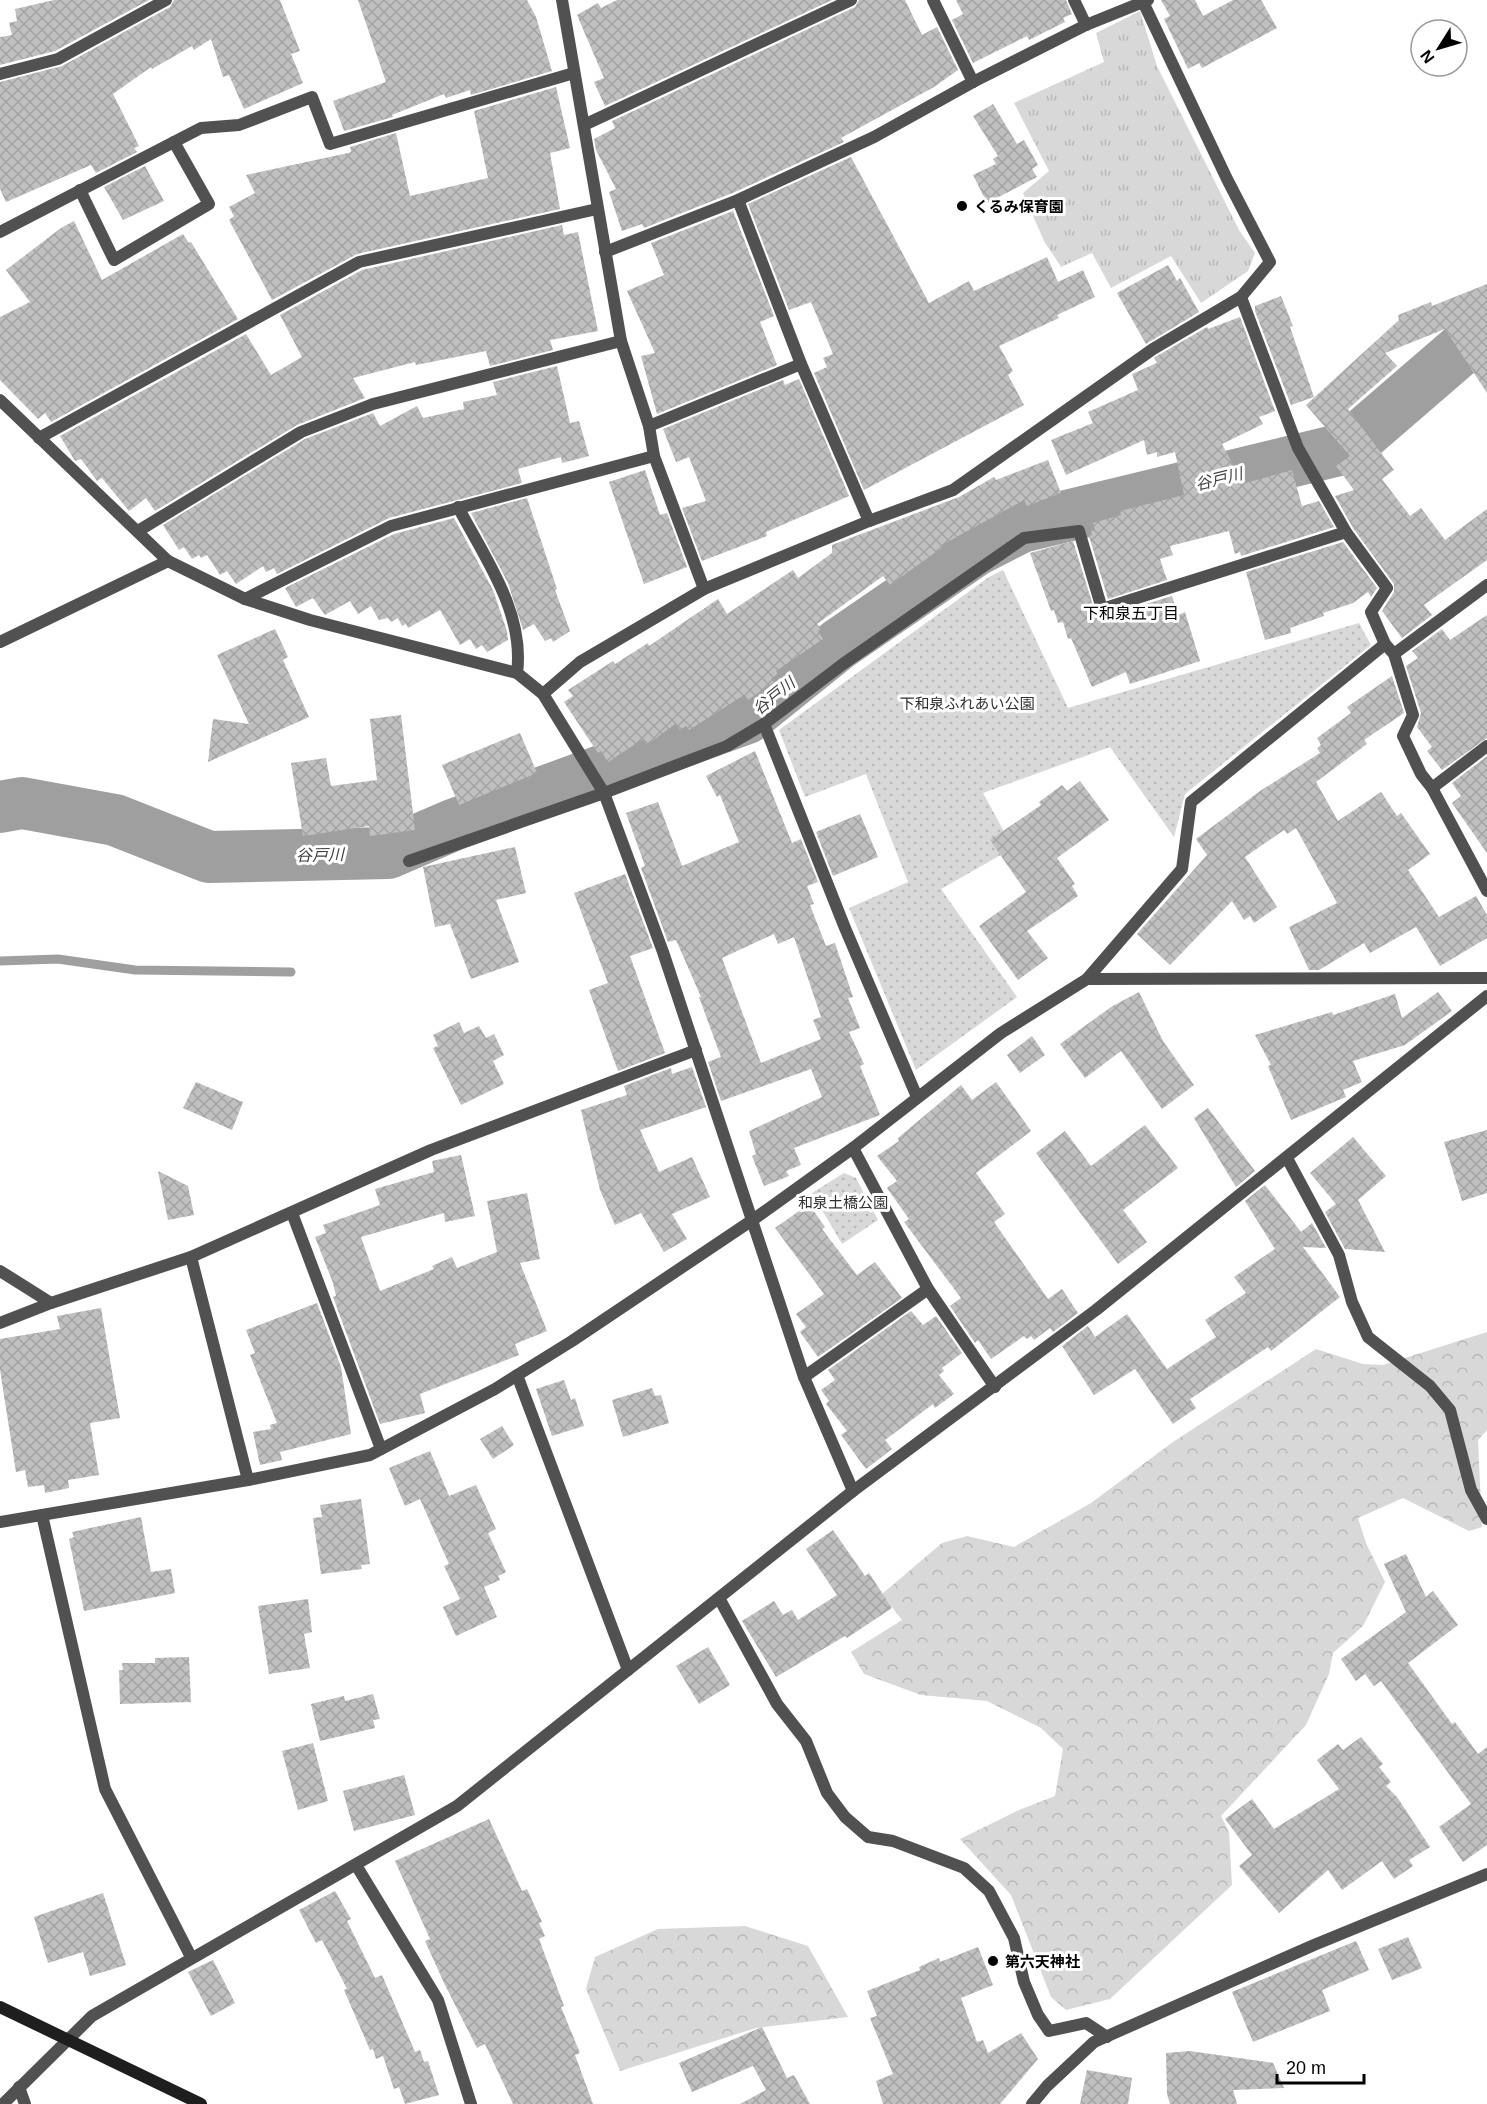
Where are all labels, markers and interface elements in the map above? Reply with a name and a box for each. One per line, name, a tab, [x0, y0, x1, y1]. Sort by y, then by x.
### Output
north arrow	[1409, 18, 1469, 78]
text: N	[1417, 47, 1438, 66]
place label: くるみ保育園	[974, 198, 1064, 215]
marker: くるみ保育園	[955, 199, 969, 213]
water label: 谷戸川	[1194, 464, 1246, 493]
district label: 下和泉五丁目	[1083, 605, 1179, 622]
water label: 谷戸川	[750, 673, 800, 718]
park label: 下和泉ふれあい公園	[899, 695, 1035, 712]
water label: 谷戸川	[296, 846, 346, 864]
park label: 和泉土橋公園	[798, 1194, 888, 1211]
place label: 第六天神社	[1005, 1953, 1080, 1970]
marker: 第六天神社	[986, 1954, 1000, 1968]
scale bar	[1277, 2047, 1364, 2085]
text: 20 m	[1286, 2058, 1326, 2078]

